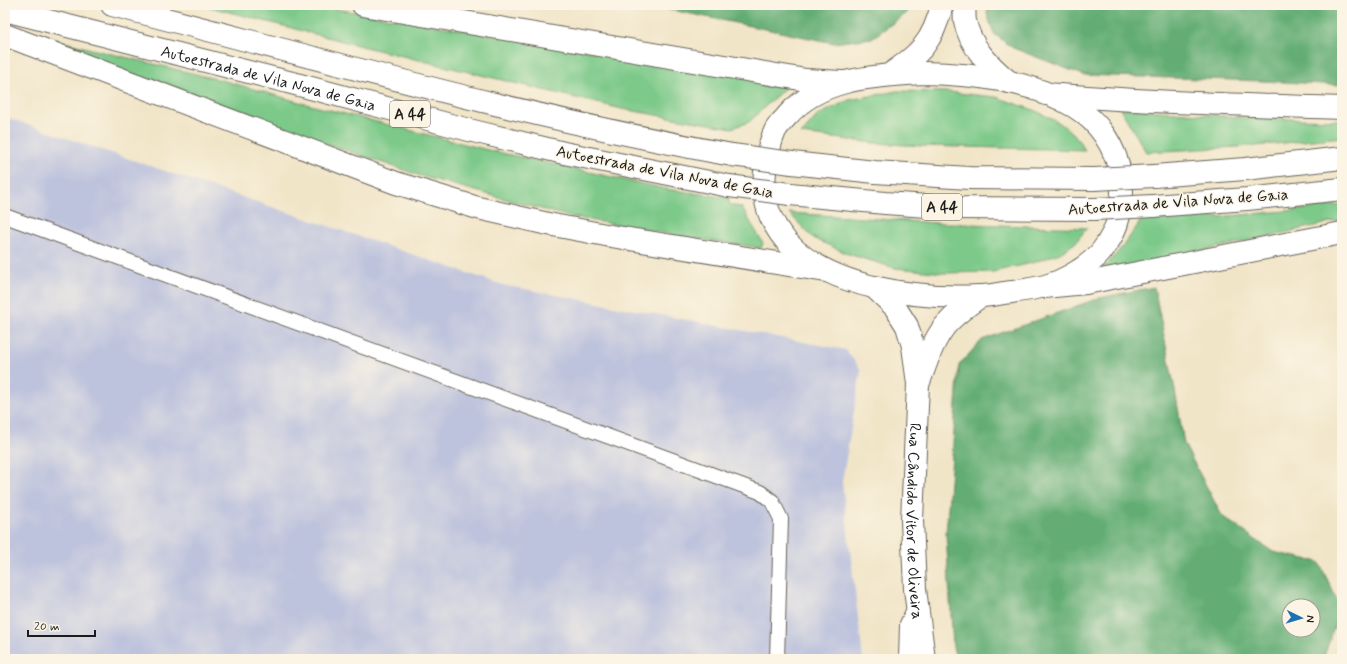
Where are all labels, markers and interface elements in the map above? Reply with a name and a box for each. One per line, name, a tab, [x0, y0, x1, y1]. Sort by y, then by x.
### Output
street label: Autoestrada de Vila Nova de Gaia	[158, 41, 378, 117]
road number: A 44	[390, 101, 430, 127]
street label: Autoestrada de Vila Nova de Gaia	[554, 141, 775, 204]
street label: Autoestrada de Vila Nova de Gaia	[1067, 184, 1289, 221]
road number: A 44	[922, 194, 962, 220]
street label: Rua Cândido Vitor de Oliveira	[900, 423, 928, 621]
north arrow	[1281, 598, 1321, 638]
scale bar	[28, 612, 95, 638]
text: N	[1303, 615, 1317, 623]
text: 20 m	[34, 619, 60, 635]

